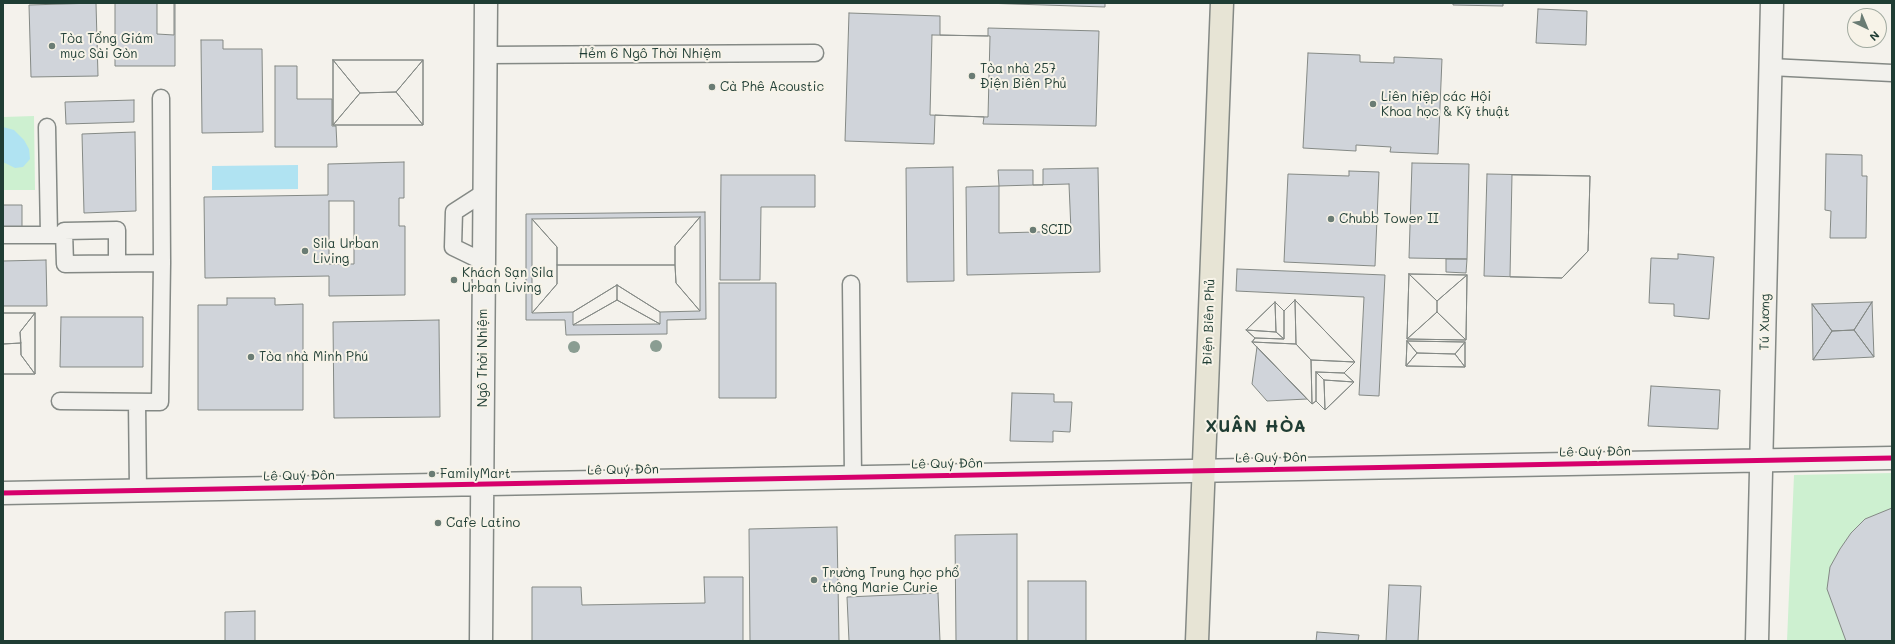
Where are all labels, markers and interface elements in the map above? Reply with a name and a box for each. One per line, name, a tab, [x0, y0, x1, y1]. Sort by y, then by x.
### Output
north arrow	[1847, 8, 1887, 48]
text: N	[1867, 28, 1883, 45]
place label: Tòa Tổng Giám mục Sài Gòn	[60, 31, 153, 62]
marker: Tòa Tổng Giám mục Sài Gòn	[47, 41, 57, 51]
street label: Hẻm 6 Ngô Thời Nhiệm	[579, 46, 721, 62]
place label: Tòa nhà 257 Điện Biên Phủ	[980, 61, 1067, 92]
marker: Tòa nhà 257 Điện Biên Phủ	[967, 71, 977, 81]
place label: Cà Phê Acoustic	[720, 79, 824, 95]
marker: Cà Phê Acoustic	[707, 82, 717, 92]
place label: Liên hiệp các Hội Khoa học & Kỹ thuật	[1381, 89, 1509, 120]
marker: Liên hiệp các Hội Khoa học & Kỹ thuật	[1368, 99, 1378, 109]
place label: Chubb Tower II	[1339, 211, 1439, 227]
marker: Chubb Tower II	[1326, 214, 1336, 224]
place label: SCID	[1041, 222, 1072, 238]
marker: SCID	[1028, 225, 1038, 235]
place label: Sila Urban Living	[313, 236, 379, 267]
marker: Sila Urban Living	[300, 246, 310, 256]
place label: Khách Sạn Sila Urban Living	[462, 265, 554, 296]
marker: Khách Sạn Sila Urban Living	[449, 275, 459, 285]
street label: Điện Biên Phủ	[1200, 278, 1218, 366]
street label: Tú Xương	[1757, 294, 1773, 350]
street label: Ngô Thời Nhiệm	[475, 309, 491, 407]
place label: Tòa nhà Minh Phú	[259, 349, 368, 365]
marker: Tòa nhà Minh Phú	[246, 352, 256, 362]
district label: XUÂN HÒA	[1206, 417, 1306, 437]
street label: Lê Quý Đôn	[1559, 444, 1631, 460]
street label: Lê Quý Đôn	[1235, 450, 1307, 466]
street label: Lê Quý Đôn	[911, 456, 983, 472]
street label: Lê Quý Đôn	[587, 462, 659, 478]
place label: FamilyMart	[440, 466, 510, 482]
street label: Lê Quý Đôn	[263, 468, 335, 484]
marker: FamilyMart	[427, 469, 437, 479]
place label: Cafe Latino	[446, 515, 520, 531]
marker: Cafe Latino	[433, 518, 443, 528]
place label: Trường Trung học phổ thông Marie Curie	[822, 565, 959, 596]
marker: Trường Trung học phổ thông Marie Curie	[809, 575, 819, 585]

